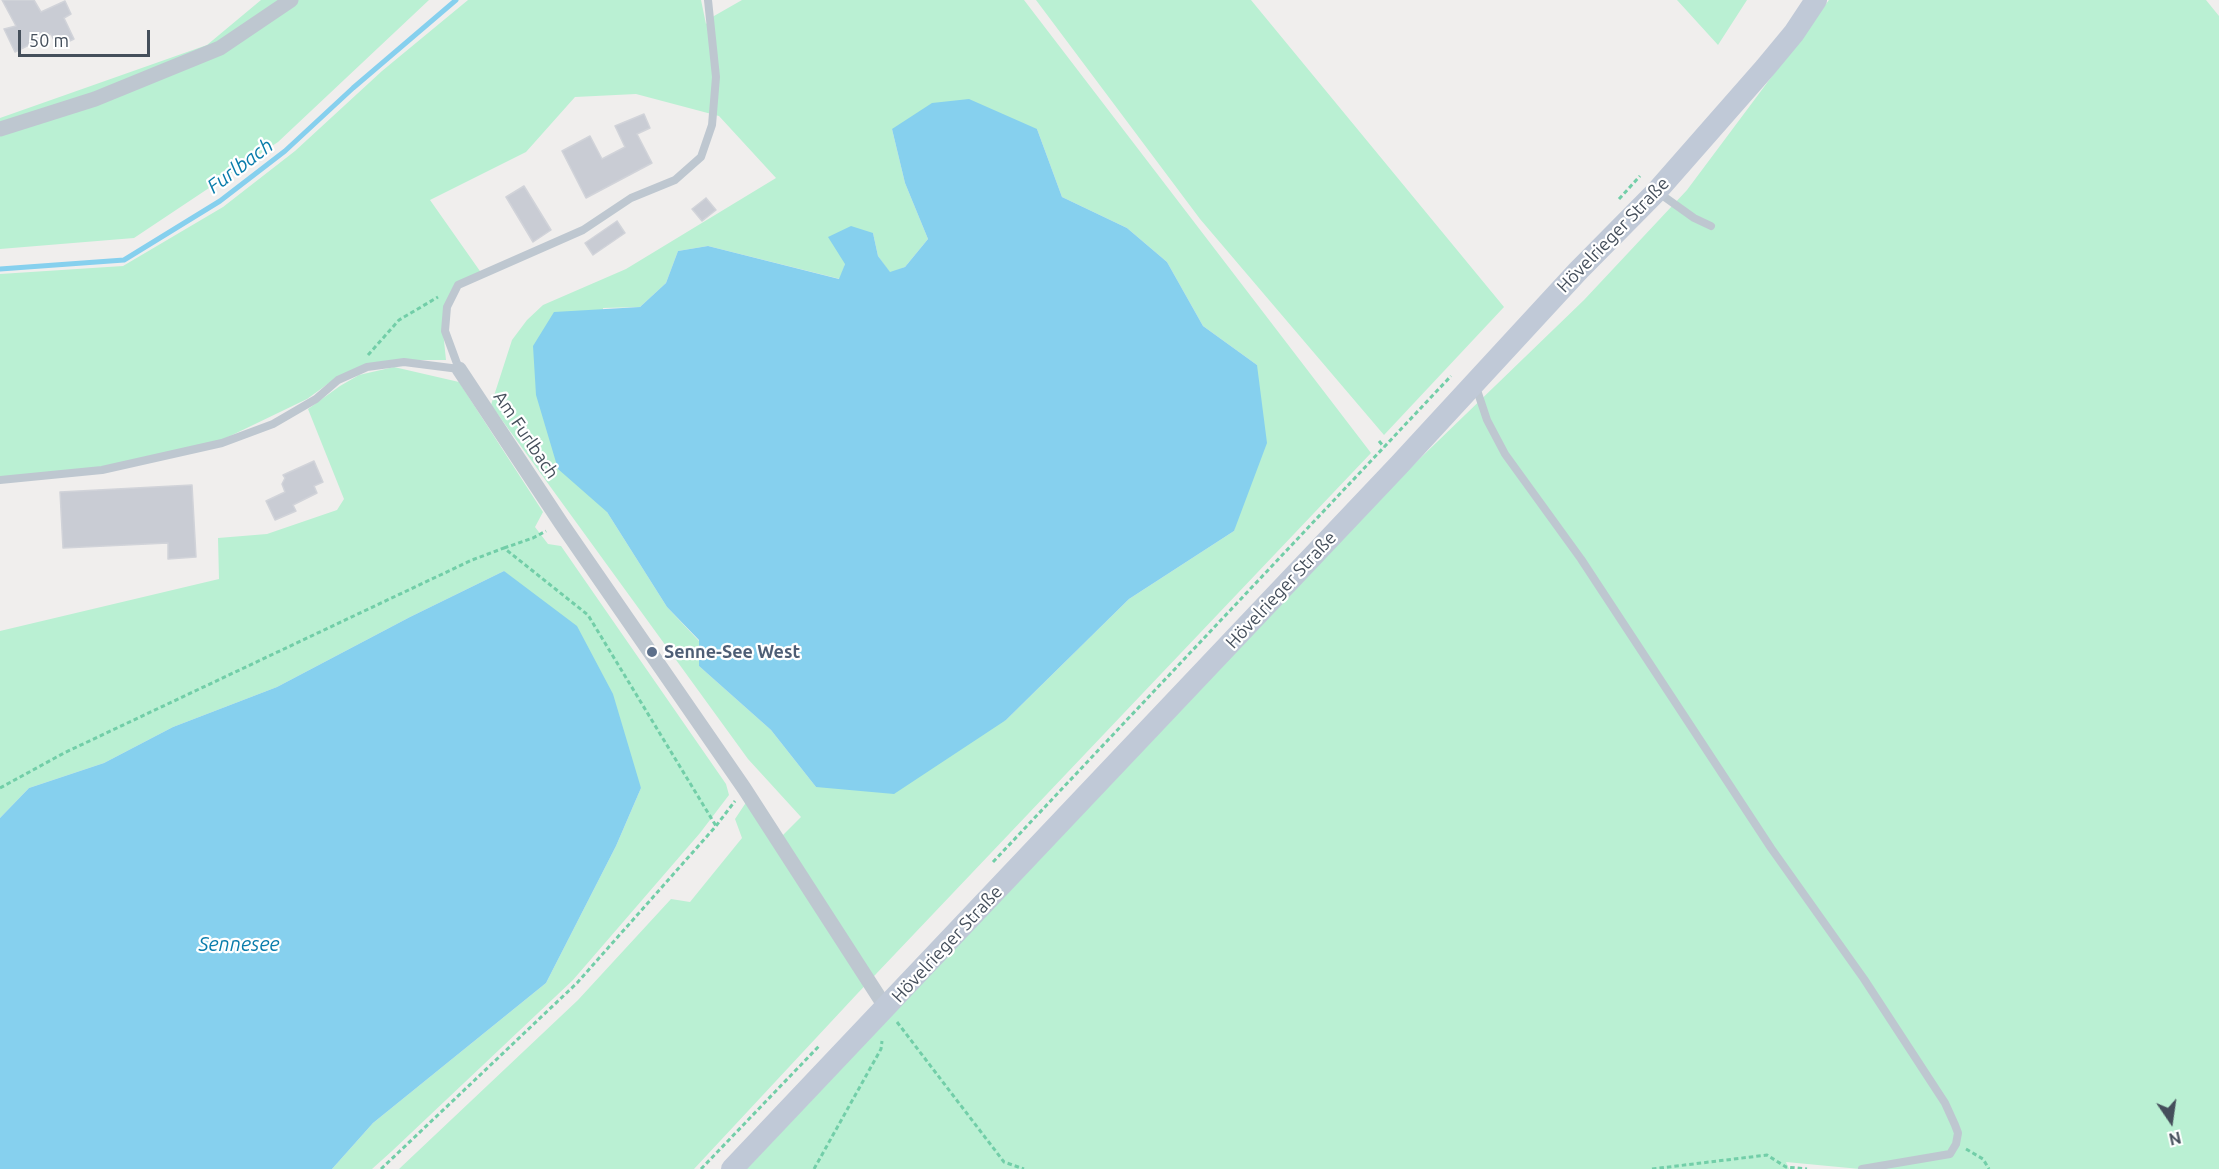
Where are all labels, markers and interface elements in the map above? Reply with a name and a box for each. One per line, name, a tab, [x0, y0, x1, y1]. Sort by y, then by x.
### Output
scale bar	[21, 18, 153, 56]
text: 50 m	[29, 30, 69, 50]
water label: Furlbach	[202, 133, 278, 199]
street label: Hövelrieger Straße	[1552, 173, 1674, 297]
street label: Am Furlbach	[489, 387, 563, 483]
street label: Hövelrieger Straße	[1221, 527, 1341, 653]
place label: Senne-See West	[664, 641, 800, 663]
marker: Senne-See West	[645, 645, 659, 659]
street label: Hövelrieger Straße	[887, 881, 1007, 1007]
water label: Sennesee	[198, 932, 280, 956]
north arrow	[2141, 1091, 2201, 1151]
text: N	[2167, 1128, 2183, 1149]

